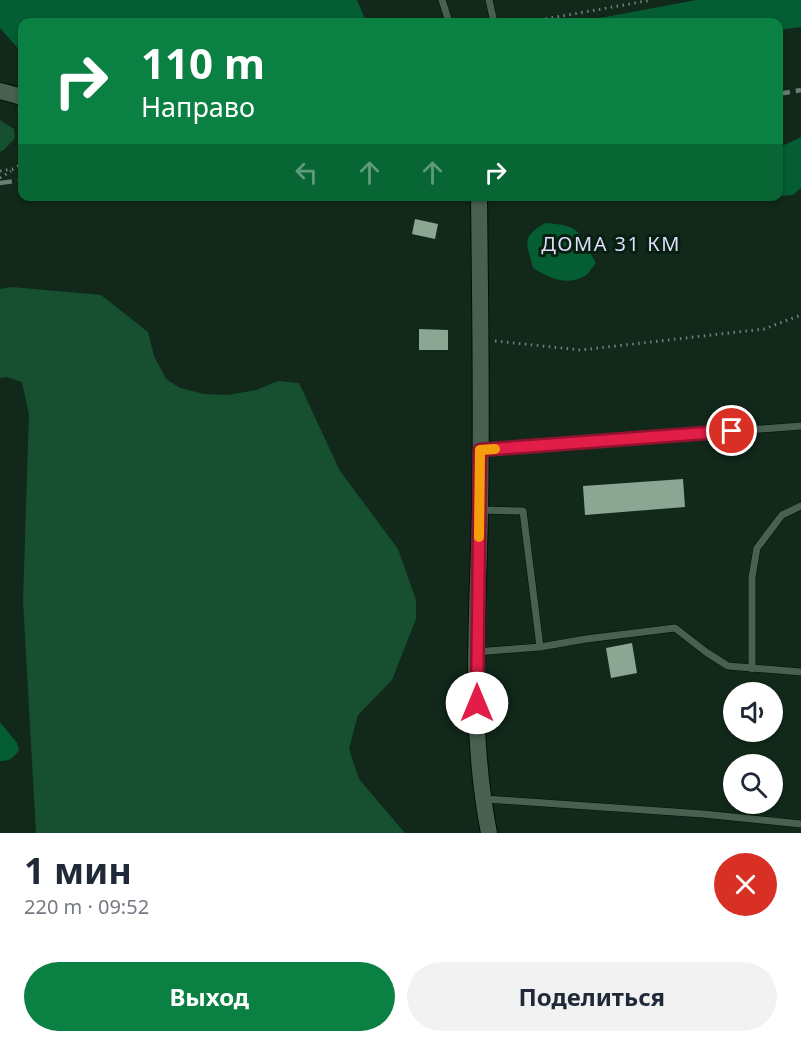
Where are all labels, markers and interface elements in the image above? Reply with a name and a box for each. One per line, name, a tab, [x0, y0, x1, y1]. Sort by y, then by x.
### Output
text: 110 m	[141, 34, 265, 91]
icon: right	[42, 42, 120, 120]
text: Направо	[141, 88, 255, 125]
icon: left	[290, 156, 323, 189]
icon: ahead	[353, 156, 386, 189]
icon: ahead	[416, 156, 449, 189]
icon: right	[479, 156, 512, 189]
district label: ДОМА 31 КМ	[541, 230, 681, 257]
pin	[706, 405, 757, 456]
icon: arrive	[715, 414, 748, 447]
position arrow	[445, 671, 509, 735]
map controls	[723, 682, 783, 814]
button: sound	[723, 682, 783, 742]
button: search	[723, 754, 783, 814]
text: 1 мин	[24, 846, 132, 895]
button: close	[714, 853, 777, 916]
text: 220 m · 09:52	[24, 893, 149, 920]
button: Выход	[24, 962, 395, 1031]
button: Поделиться	[407, 962, 777, 1031]

